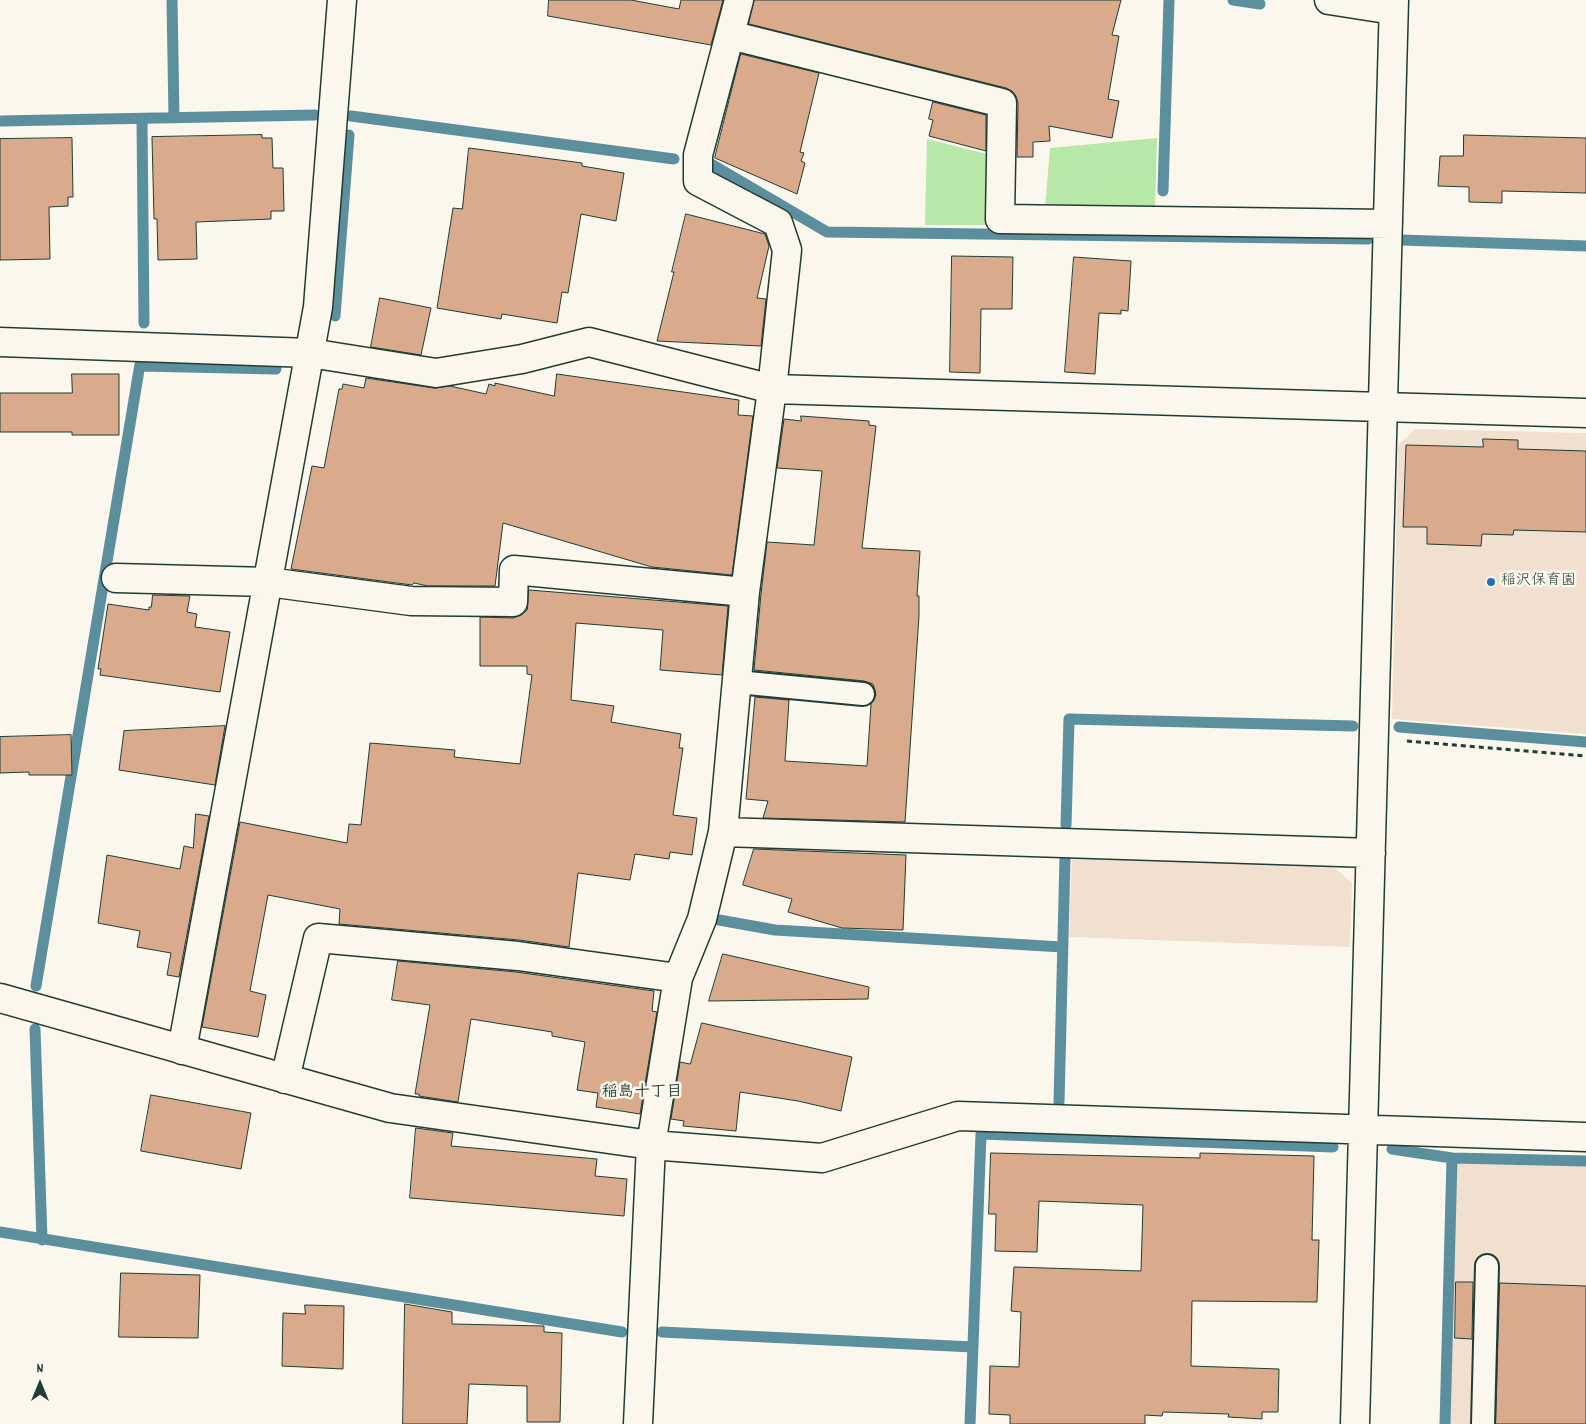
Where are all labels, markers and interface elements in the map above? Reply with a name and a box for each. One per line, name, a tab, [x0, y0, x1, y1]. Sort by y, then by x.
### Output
place label: 稲沢保育園	[1501, 573, 1576, 591]
marker: 稲沢保育園	[1485, 576, 1497, 588]
district label: 稲島十丁目	[602, 1084, 682, 1104]
north arrow	[15, 1359, 65, 1409]
text: N	[37, 1359, 43, 1379]

